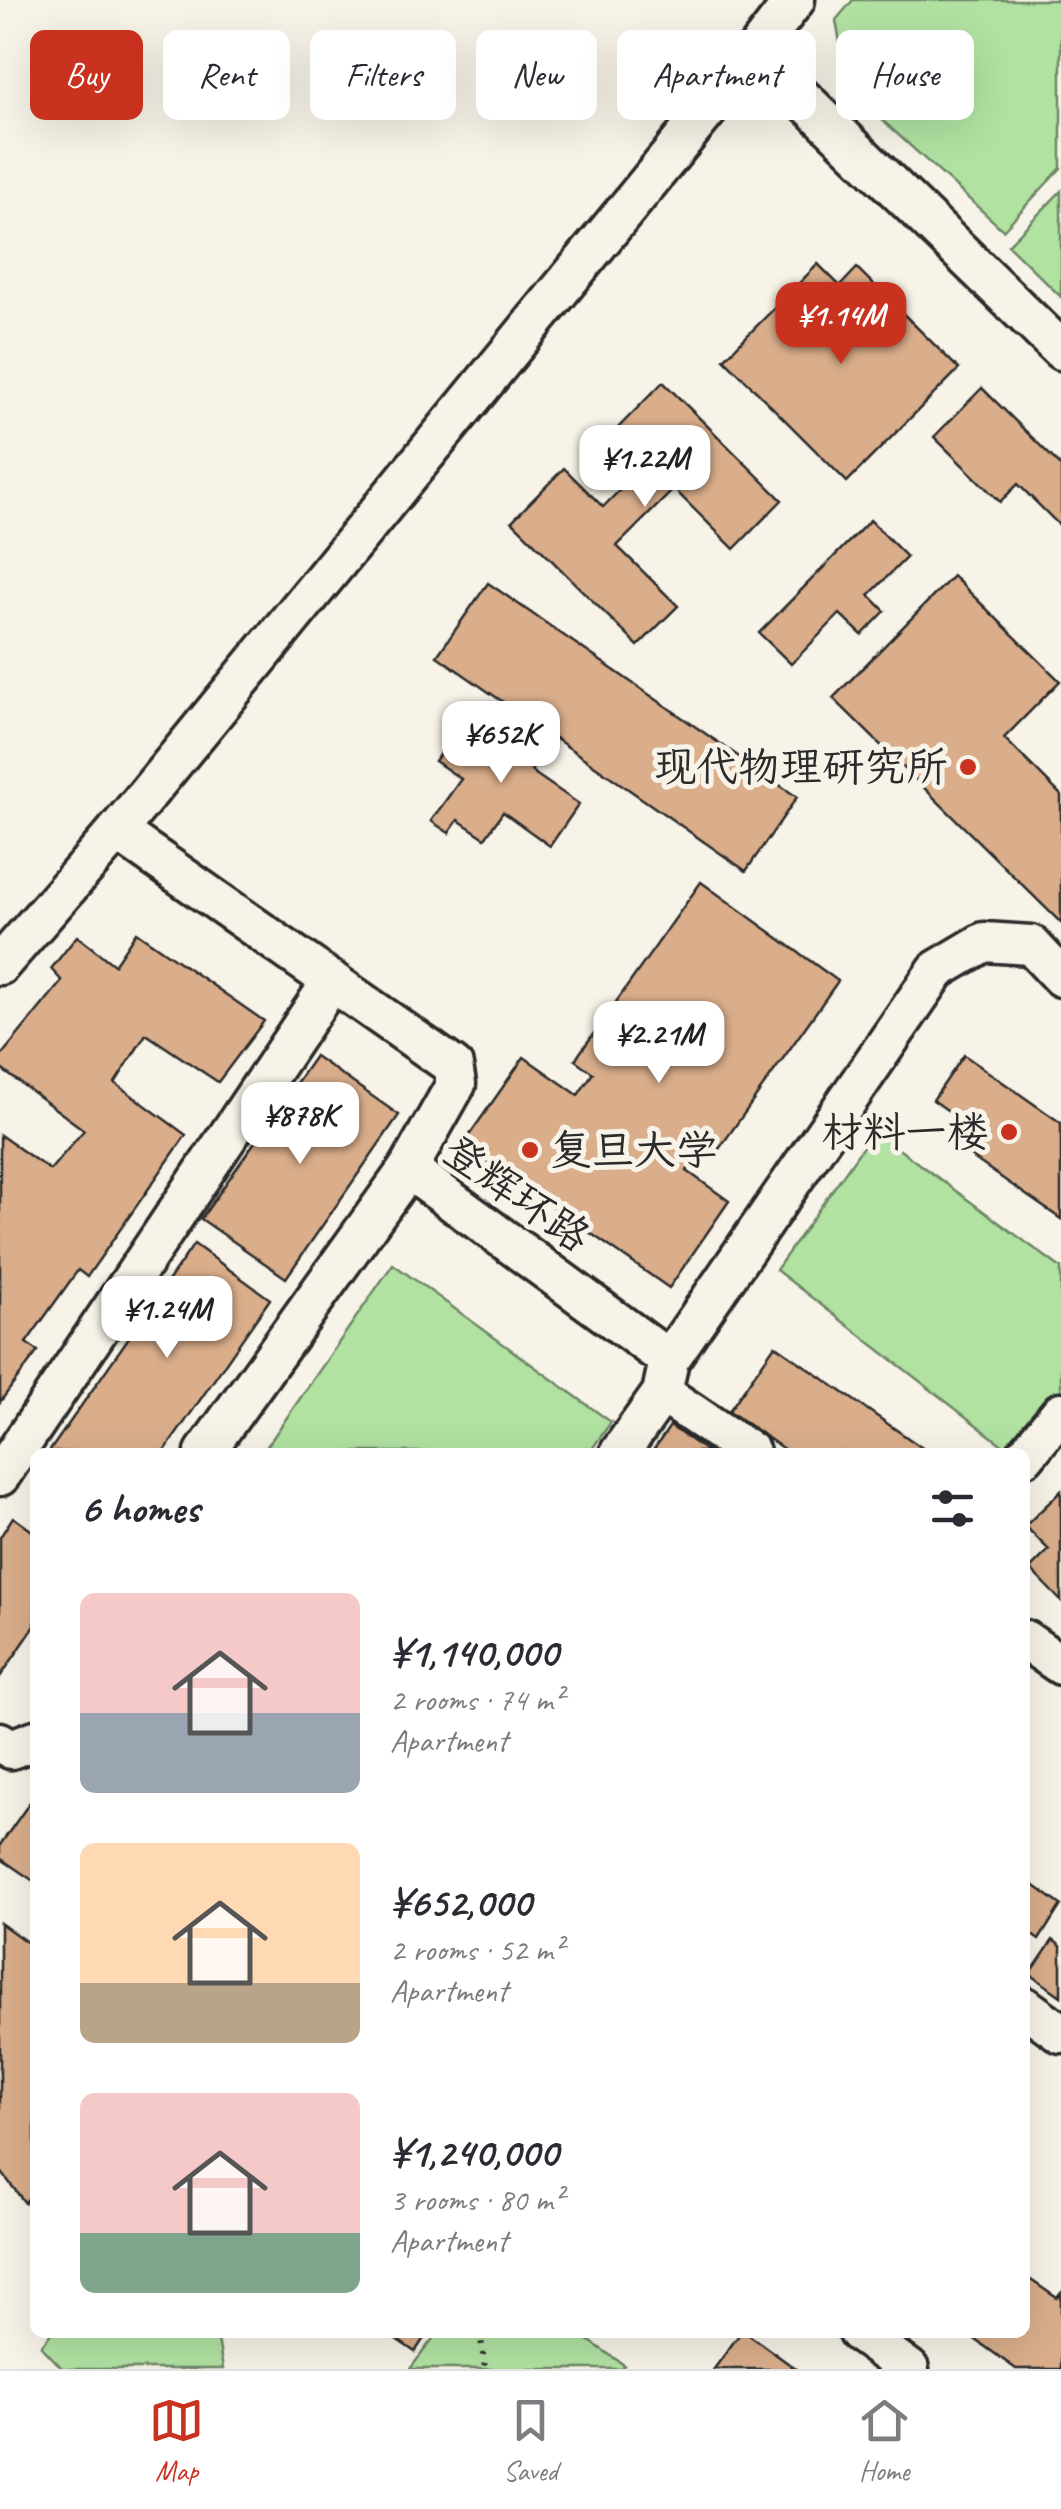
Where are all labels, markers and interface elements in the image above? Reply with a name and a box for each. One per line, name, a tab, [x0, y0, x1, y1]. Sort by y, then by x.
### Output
chip: Buy	[30, 30, 143, 120]
chip: Rent	[163, 30, 290, 120]
chip: Filters	[310, 30, 456, 120]
chip: New	[476, 30, 597, 120]
chip: Apartment	[617, 30, 816, 120]
chip: House	[836, 30, 974, 120]
pin: ¥1.14M	[760, 282, 922, 367]
text: ¥1.14M	[797, 294, 885, 335]
pin: ¥1.22M	[564, 425, 726, 510]
text: ¥1.22M	[601, 437, 689, 478]
pin: ¥652K	[431, 701, 571, 786]
text: ¥652K	[464, 713, 538, 754]
place label: 现代物理研究所	[654, 741, 948, 794]
marker: 现代物理研究所	[957, 756, 979, 778]
pin: ¥2.21M	[578, 1001, 740, 1086]
text: ¥2.21M	[615, 1013, 703, 1054]
pin: ¥878K	[230, 1082, 370, 1167]
text: ¥878K	[263, 1094, 337, 1135]
place label: 材料一楼	[821, 1106, 989, 1159]
marker: 材料一楼	[998, 1121, 1020, 1143]
street label: 登辉环路	[432, 1124, 600, 1264]
place label: 复旦大学	[550, 1124, 718, 1177]
marker: 复旦大学	[519, 1139, 541, 1161]
pin: ¥1.24M	[86, 1276, 248, 1361]
text: ¥1.24M	[123, 1288, 211, 1329]
icon: filters	[925, 1481, 980, 1536]
text: 6 homes	[80, 1482, 199, 1535]
text: ¥1,140,000	[390, 1626, 558, 1679]
icon: home	[160, 1633, 280, 1753]
text: 2 rooms · 74 m²	[390, 1679, 563, 1720]
text: Apartment	[390, 1720, 508, 1761]
text: ¥652,000	[390, 1876, 531, 1929]
icon: home	[160, 1883, 280, 2003]
text: 2 rooms · 52 m²	[390, 1929, 563, 1970]
text: Apartment	[390, 1970, 508, 2011]
text: ¥1,240,000	[390, 2126, 558, 2179]
icon: home	[160, 2133, 280, 2253]
text: 3 rooms · 80 m²	[390, 2179, 563, 2220]
text: Apartment	[390, 2220, 508, 2261]
tab: Map	[149, 2393, 204, 2488]
tab: Saved	[503, 2393, 558, 2488]
tab: Home	[857, 2393, 912, 2488]

